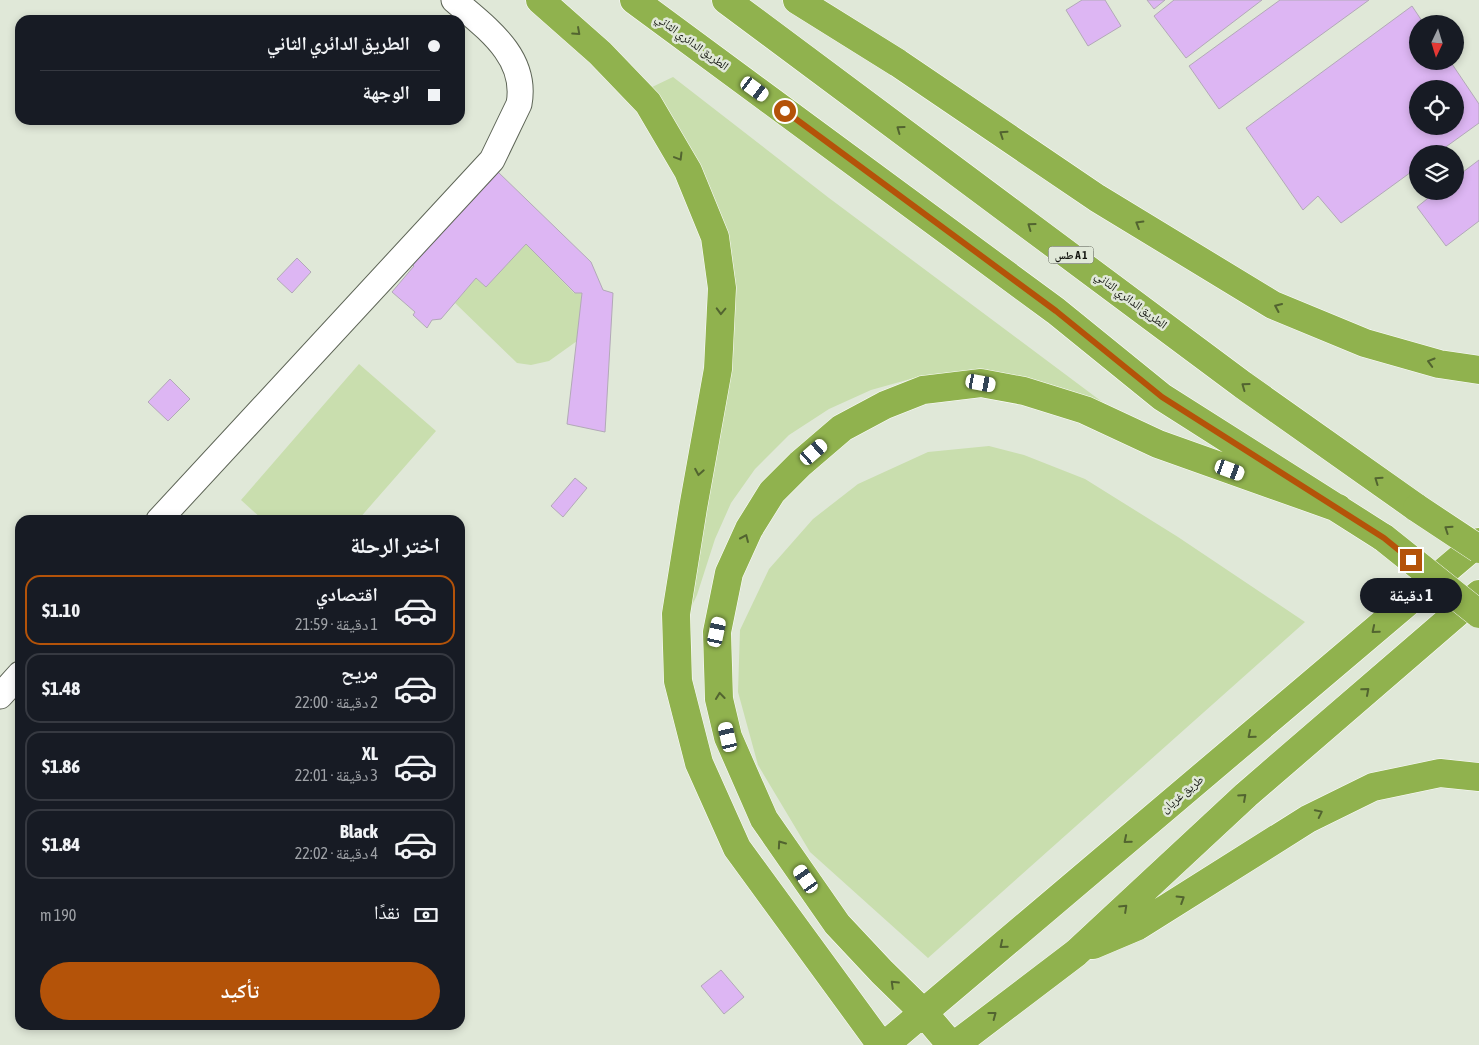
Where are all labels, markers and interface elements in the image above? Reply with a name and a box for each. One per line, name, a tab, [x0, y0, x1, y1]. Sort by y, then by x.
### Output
street label: الطريق الدائري الثاني	[651, 11, 731, 76]
north arrow	[1409, 15, 1464, 70]
map controls	[1409, 15, 1464, 200]
one-way arrow	[571, 27, 580, 36]
text: الطريق الدائري الثاني	[267, 32, 410, 54]
car	[738, 74, 771, 104]
button: locate	[1409, 80, 1464, 135]
text: الوجهة	[362, 81, 410, 103]
route start	[774, 100, 796, 122]
one-way arrow	[896, 126, 906, 135]
one-way arrow	[1000, 131, 1009, 140]
button: layers	[1409, 145, 1464, 200]
one-way arrow	[673, 151, 683, 160]
one-way arrow	[1136, 220, 1145, 230]
one-way arrow	[1028, 223, 1037, 231]
road number: طس A 1	[1048, 246, 1094, 264]
street label: الطريق الدائري الثاني	[1090, 268, 1170, 334]
one-way arrow	[1274, 303, 1283, 314]
one-way arrow	[715, 307, 726, 315]
one-way arrow	[1427, 358, 1436, 368]
car	[964, 373, 997, 393]
one-way arrow	[1241, 383, 1251, 392]
car	[797, 436, 830, 468]
car	[1213, 458, 1246, 482]
one-way arrow	[695, 468, 705, 476]
one-way arrow	[1374, 477, 1383, 486]
one-way arrow	[1444, 525, 1453, 535]
text: اختر الرحلة	[350, 532, 440, 558]
one-way arrow	[739, 534, 749, 543]
route end	[1400, 549, 1422, 571]
callout: 1 دقيقة	[1360, 578, 1462, 612]
text: اقتصادي	[316, 583, 378, 605]
text: 1 دقيقة	[1389, 586, 1433, 604]
icon: car	[393, 588, 438, 633]
text: $1.10	[42, 599, 80, 621]
text: 1 دقيقة · 21:59	[295, 615, 378, 633]
car	[706, 616, 727, 648]
one-way arrow	[1371, 624, 1380, 633]
text: مريح	[341, 661, 378, 683]
icon: car	[393, 666, 438, 711]
text: $1.48	[42, 677, 80, 699]
one-way arrow	[1361, 687, 1370, 696]
one-way arrow	[714, 692, 725, 700]
text: 2 دقيقة · 22:00	[295, 693, 378, 711]
car	[717, 721, 738, 753]
one-way arrow	[1247, 729, 1256, 738]
text: XL	[362, 742, 378, 764]
icon: car	[393, 744, 438, 789]
text: $1.86	[42, 755, 80, 777]
text: 3 دقيقة · 22:01	[295, 766, 378, 784]
street label: طريق غريان	[1158, 772, 1206, 816]
one-way arrow	[1238, 794, 1247, 803]
one-way arrow	[1314, 809, 1323, 820]
text: Black	[340, 820, 378, 842]
icon: car	[393, 822, 438, 867]
text: $1.84	[42, 833, 80, 855]
one-way arrow	[1124, 835, 1133, 843]
one-way arrow	[778, 841, 787, 850]
text: 4 دقيقة · 22:02	[295, 844, 378, 862]
car	[791, 862, 820, 896]
one-way arrow	[1176, 896, 1185, 906]
text: نقدًا	[374, 901, 400, 923]
icon: cash	[412, 901, 440, 929]
one-way arrow	[1119, 905, 1128, 914]
text: 190 m	[40, 906, 76, 924]
one-way arrow	[999, 939, 1008, 948]
button: تأكيد	[40, 962, 440, 1020]
one-way arrow	[891, 981, 900, 990]
one-way arrow	[987, 1013, 996, 1021]

